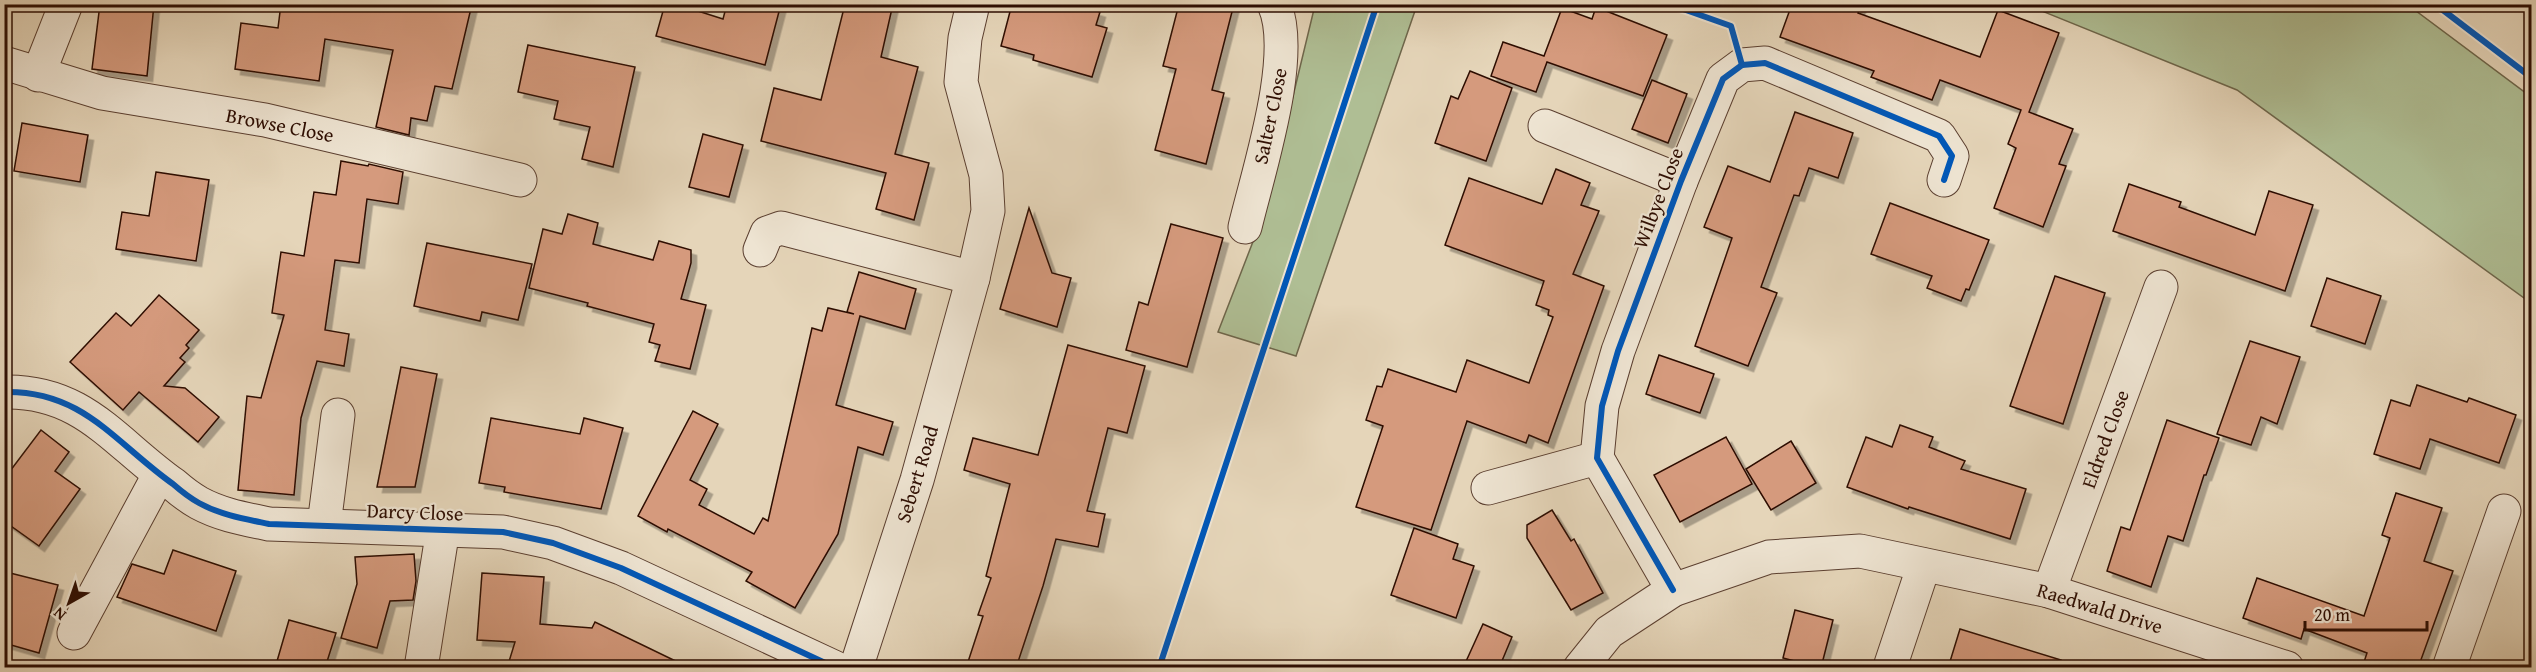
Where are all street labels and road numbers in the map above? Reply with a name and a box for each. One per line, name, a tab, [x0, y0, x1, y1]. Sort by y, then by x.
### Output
street label: Salter Close	[1245, 65, 1294, 167]
street label: Browse Close	[224, 100, 336, 149]
street label: Wilbye Close	[1625, 143, 1690, 252]
street label: Eldred Close	[2073, 386, 2136, 492]
street label: Sebert Road	[888, 421, 945, 526]
street label: Darcy Close	[366, 495, 464, 528]
street label: Raedwald Drive	[2034, 575, 2167, 640]

